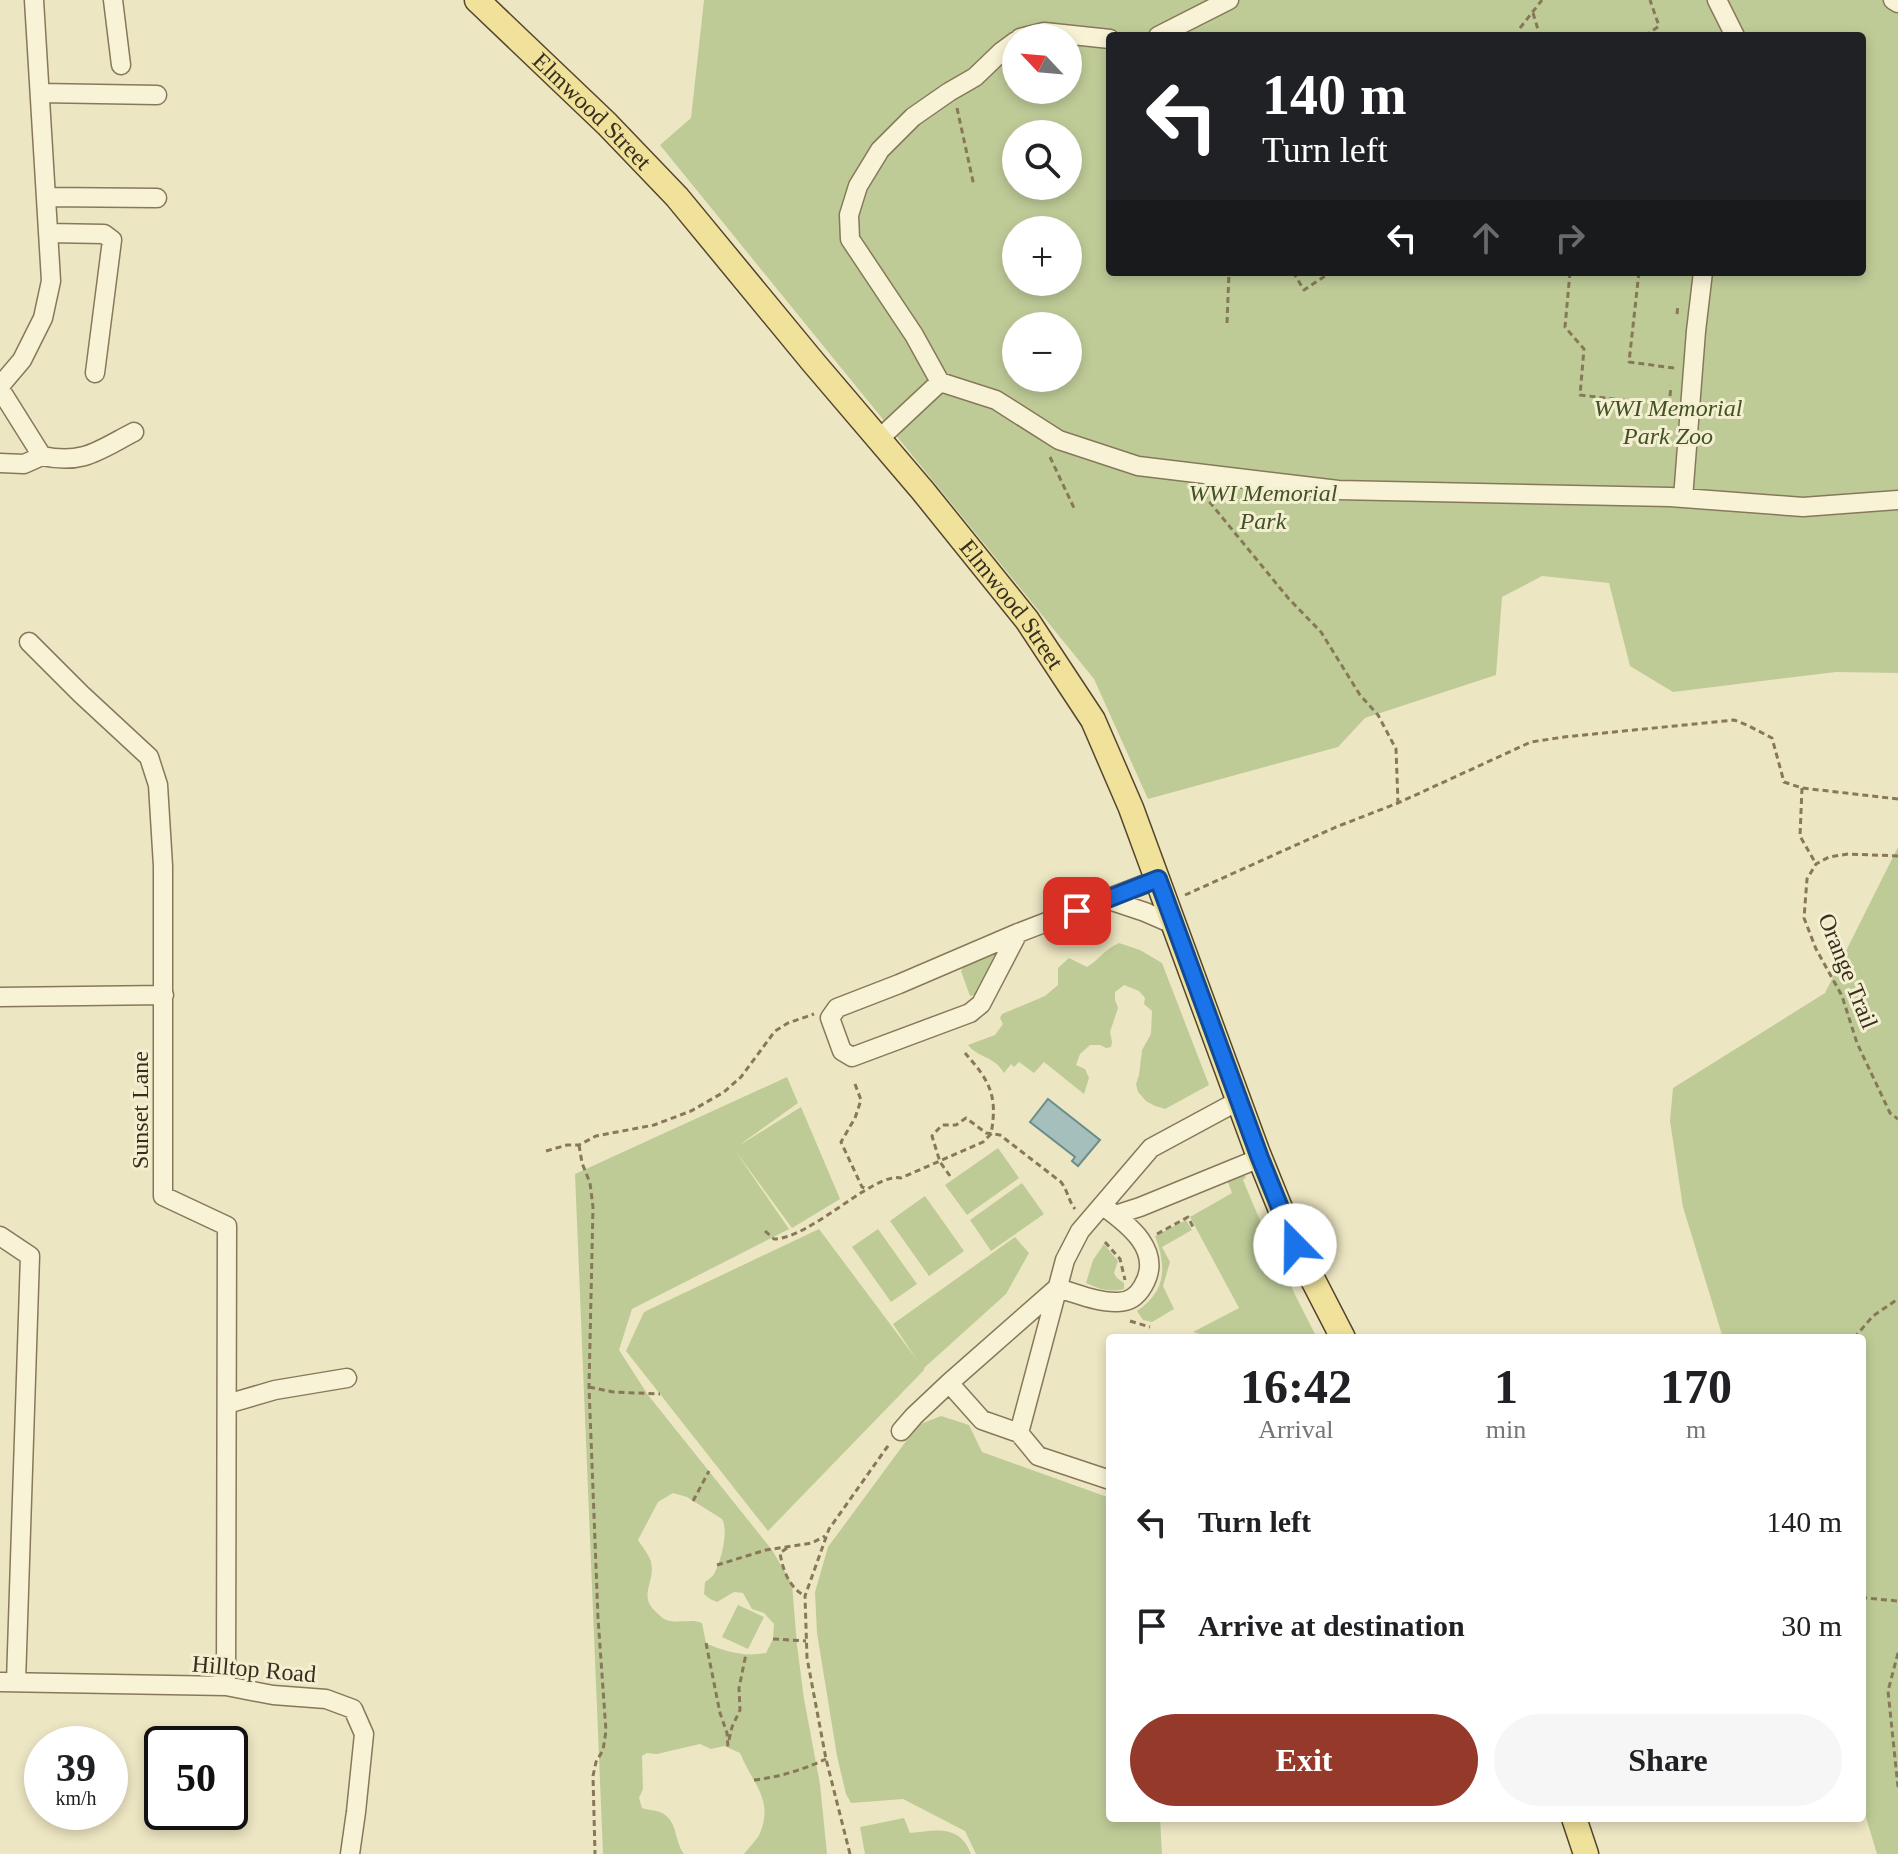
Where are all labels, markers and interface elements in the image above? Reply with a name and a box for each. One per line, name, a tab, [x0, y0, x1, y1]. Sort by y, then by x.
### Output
north arrow	[1002, 24, 1082, 104]
map controls	[1002, 24, 1082, 392]
street label: Elmwood Street	[528, 47, 657, 175]
icon: left	[1130, 64, 1234, 168]
text: 140 m	[1262, 64, 1407, 126]
button: search	[1002, 120, 1082, 200]
text: Turn left	[1262, 130, 1388, 170]
button: +	[1002, 216, 1082, 296]
icon: left	[1380, 216, 1424, 260]
icon: ahead	[1464, 216, 1508, 260]
icon: right	[1548, 216, 1592, 260]
button: −	[1002, 312, 1082, 392]
park label: WWI Memorial Park Zoo	[1594, 395, 1743, 449]
park label: WWI Memorial Park	[1189, 480, 1338, 534]
street label: Elmwood Street	[954, 534, 1069, 674]
pin	[1043, 877, 1111, 945]
icon: arrive	[1055, 889, 1099, 933]
street label: Orange Trail	[1813, 910, 1883, 1033]
street label: Sunset Lane	[127, 1051, 153, 1169]
position arrow	[1253, 1203, 1337, 1287]
text: 16:42	[1240, 1360, 1352, 1413]
text: 1	[1494, 1360, 1518, 1413]
text: 170	[1660, 1360, 1732, 1413]
text: Arrival	[1258, 1415, 1333, 1444]
text: min	[1486, 1415, 1526, 1444]
text: m	[1686, 1415, 1706, 1444]
icon: left	[1130, 1500, 1174, 1544]
text: Turn left	[1198, 1505, 1311, 1538]
text: 140 m	[1766, 1505, 1842, 1538]
icon: arrive	[1130, 1604, 1174, 1648]
text: Arrive at destination	[1198, 1609, 1465, 1642]
text: 30 m	[1781, 1609, 1842, 1642]
street label: Hilltop Road	[191, 1651, 317, 1687]
button: Exit	[1130, 1714, 1478, 1806]
button: Share	[1494, 1714, 1842, 1806]
speed limit sign: 50	[144, 1726, 248, 1830]
text: 39	[56, 1745, 96, 1790]
text: km/h	[55, 1787, 97, 1809]

